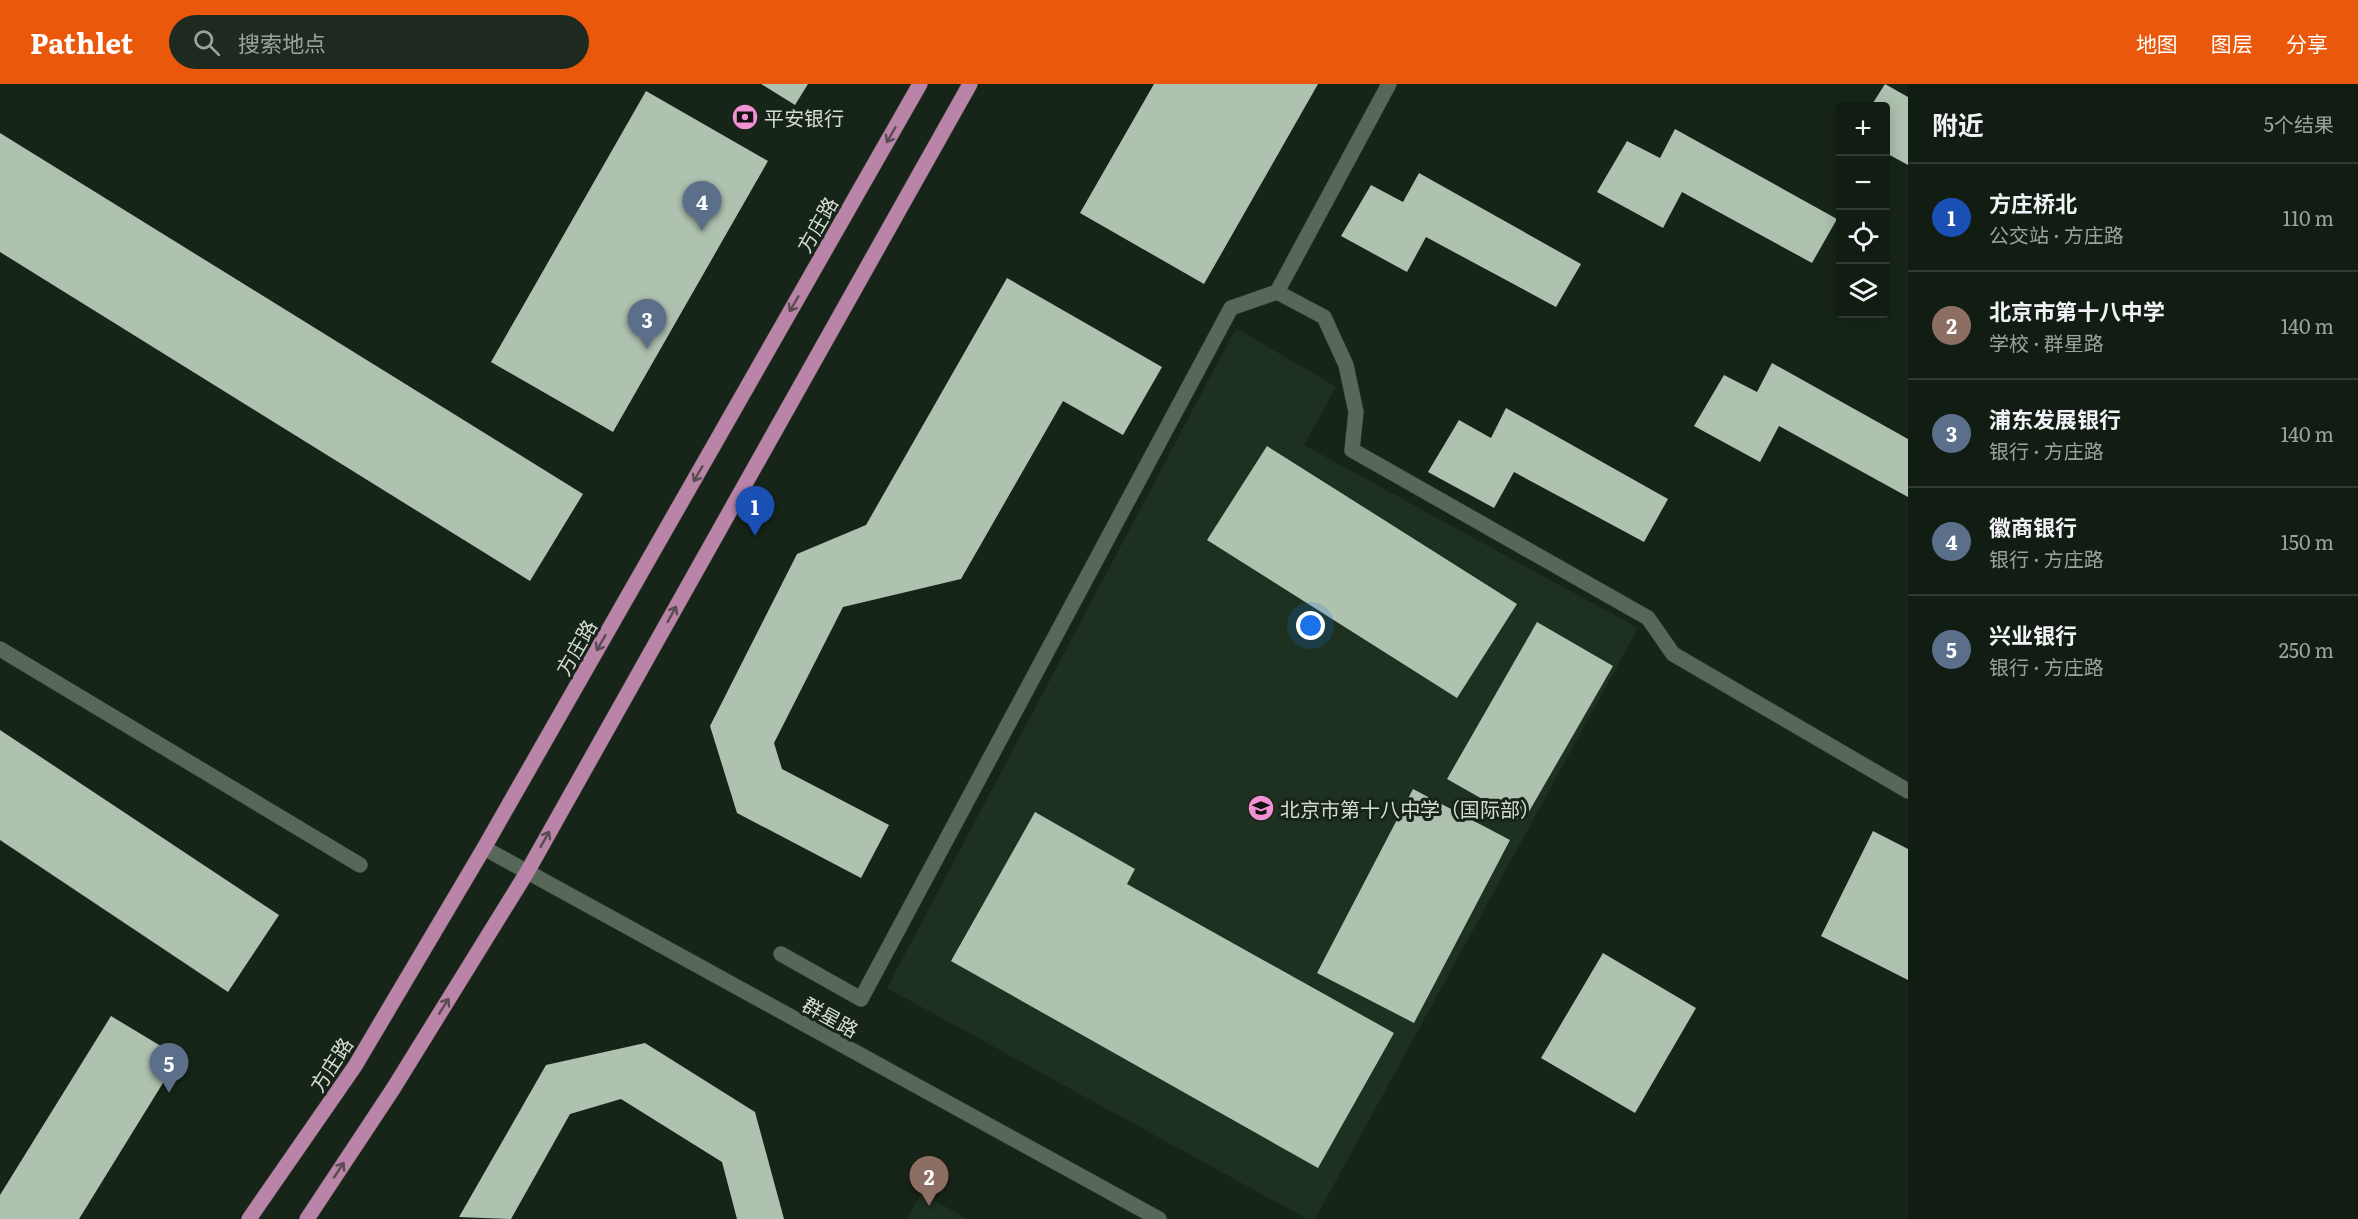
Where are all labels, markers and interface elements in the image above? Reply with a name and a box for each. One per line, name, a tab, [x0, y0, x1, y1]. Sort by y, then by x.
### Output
search box	[169, 15, 589, 69]
text: Pathlet	[30, 21, 133, 63]
icon: search	[190, 26, 223, 59]
text: 搜索地点	[238, 26, 326, 59]
text: 地图	[2136, 27, 2178, 58]
text: 图层	[2211, 27, 2253, 58]
text: 分享	[2286, 27, 2328, 58]
bank icon: 平安银行	[730, 102, 760, 132]
place label: 平安银行	[764, 102, 844, 132]
map controls	[1836, 102, 1890, 318]
button: +	[1836, 102, 1890, 156]
text: 附近	[1932, 104, 1984, 143]
text: 5个结果	[2264, 108, 2334, 138]
one-way arrow	[885, 126, 897, 143]
button: −	[1836, 156, 1890, 210]
pin: 4	[682, 182, 722, 231]
text: 方庄桥北	[1989, 186, 2077, 219]
street label: 方庄路	[788, 191, 844, 257]
text: 1	[1947, 202, 1956, 232]
text: 110 m	[2283, 202, 2334, 232]
button: locate	[1836, 210, 1890, 264]
text: 公交站 · 方庄路	[1989, 219, 2124, 249]
button: layers	[1836, 264, 1890, 318]
text: 北京市第十八中学	[1989, 294, 2165, 327]
one-way arrow	[788, 295, 800, 312]
pin: 3	[628, 300, 666, 349]
text: 2	[1946, 310, 1957, 340]
text: 140 m	[2281, 310, 2334, 340]
text: 学校 · 群星路	[1989, 327, 2104, 357]
text: 浦东发展银行	[1989, 402, 2121, 435]
text: 3	[1946, 418, 1957, 448]
text: 140 m	[2281, 418, 2334, 448]
text: 银行 · 方庄路	[1989, 435, 2104, 465]
one-way arrow	[691, 465, 703, 482]
pin: 1	[736, 486, 774, 536]
text: 徽商银行	[1989, 510, 2077, 543]
text: 4	[1945, 526, 1958, 556]
text: 150 m	[2281, 526, 2334, 556]
text: 银行 · 方庄路	[1989, 543, 2104, 573]
one-way arrow	[667, 606, 678, 624]
your location	[1296, 611, 1325, 640]
street label: 方庄路	[547, 614, 603, 680]
text: 兴业银行	[1989, 618, 2077, 651]
one-way arrow	[595, 634, 607, 651]
text: 5	[1946, 634, 1957, 664]
text: 250 m	[2279, 634, 2334, 664]
text: 银行 · 方庄路	[1989, 651, 2104, 681]
school or university icon: 北京市第十八中学（国际部）	[1246, 793, 1276, 823]
place label: 北京市第十八中学（国际部）	[1280, 793, 1540, 823]
one-way arrow	[540, 831, 552, 848]
street label: 群星路	[797, 988, 865, 1044]
one-way arrow	[439, 998, 451, 1015]
street label: 方庄路	[301, 1031, 359, 1097]
pin: 5	[150, 1044, 188, 1093]
pin: 2	[910, 1156, 948, 1206]
one-way arrow	[333, 1162, 345, 1179]

